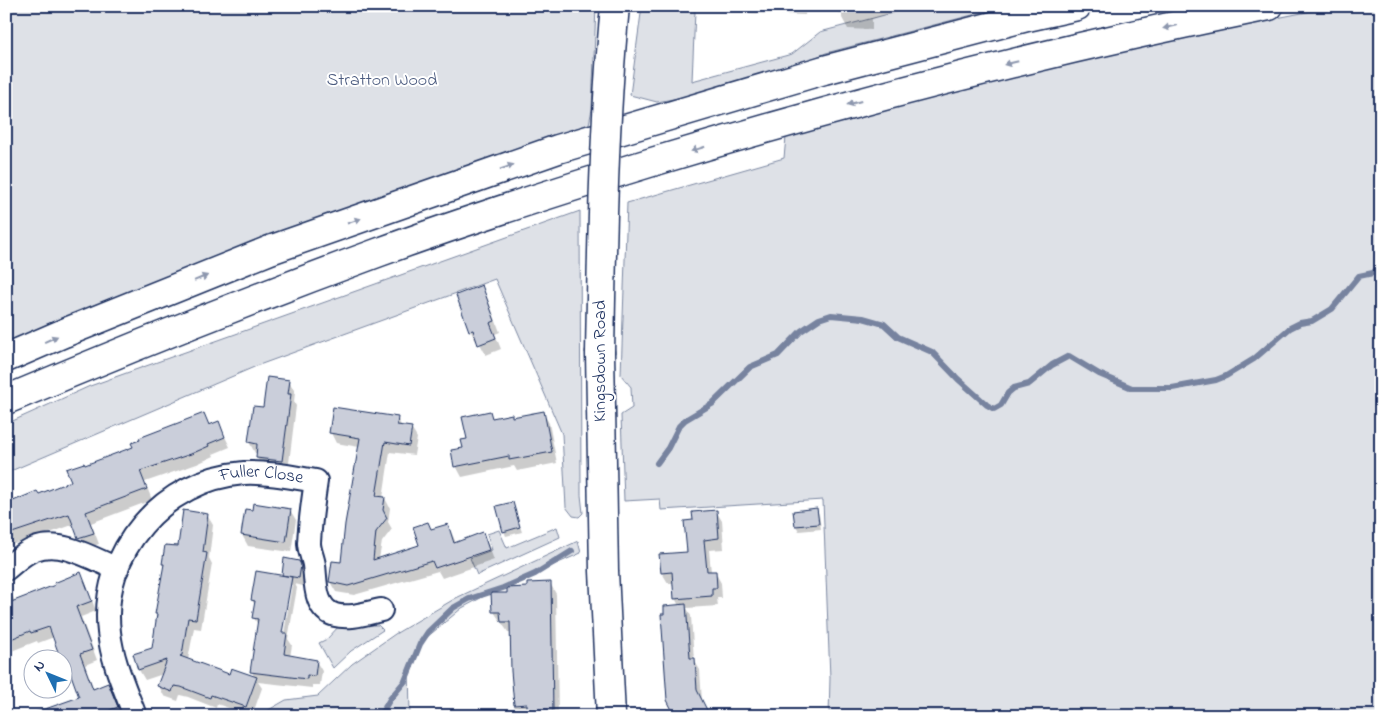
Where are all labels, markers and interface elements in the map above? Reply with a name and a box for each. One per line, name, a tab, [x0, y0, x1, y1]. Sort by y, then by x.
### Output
one-way arrow	[1162, 23, 1177, 31]
one-way arrow	[1004, 59, 1019, 67]
park label: Stratton Wood	[327, 68, 437, 94]
one-way arrow	[846, 100, 861, 108]
one-way arrow	[690, 145, 705, 153]
one-way arrow	[500, 163, 515, 171]
one-way arrow	[346, 217, 361, 224]
one-way arrow	[194, 273, 209, 281]
street label: Kingsdown Road	[588, 300, 615, 422]
one-way arrow	[44, 334, 58, 342]
street label: Fuller Close	[216, 460, 306, 492]
north arrow	[22, 650, 72, 700]
text: N	[29, 656, 50, 677]

